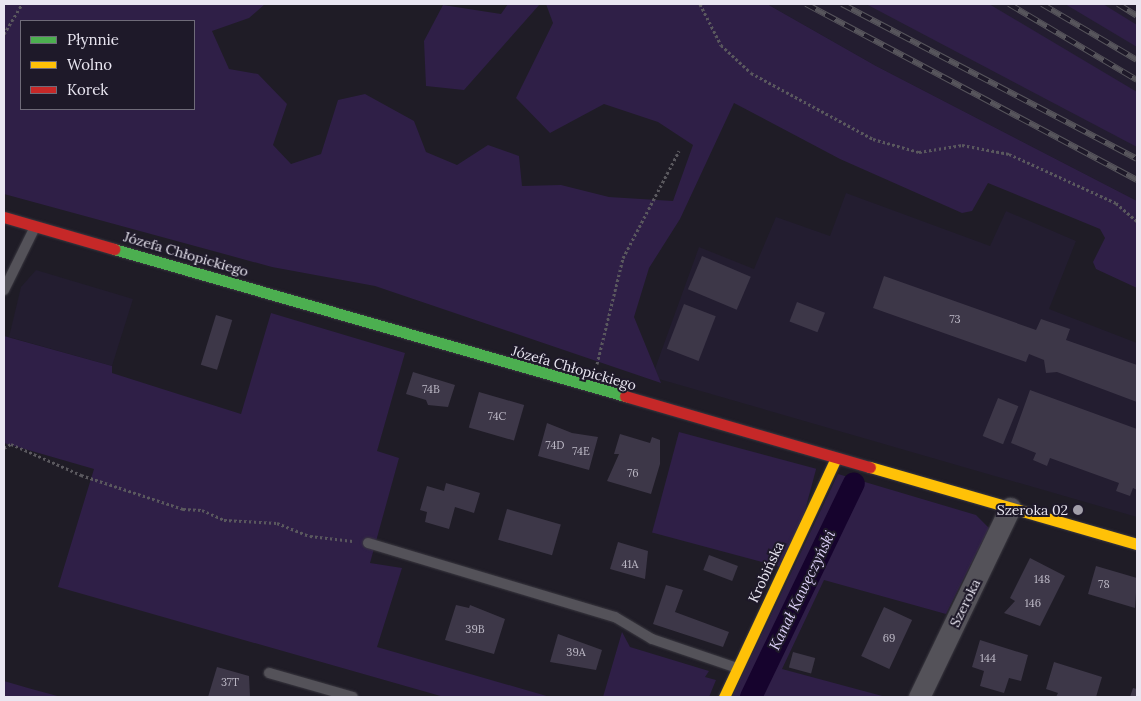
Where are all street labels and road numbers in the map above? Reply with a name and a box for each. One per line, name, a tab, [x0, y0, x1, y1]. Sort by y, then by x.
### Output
street label: Józefa Chłopickiego	[122, 228, 250, 280]
street label: Józefa Chłopickiego	[510, 342, 638, 394]
street label: Krobińska	[745, 539, 787, 605]
street label: Szeroka	[946, 576, 984, 630]

